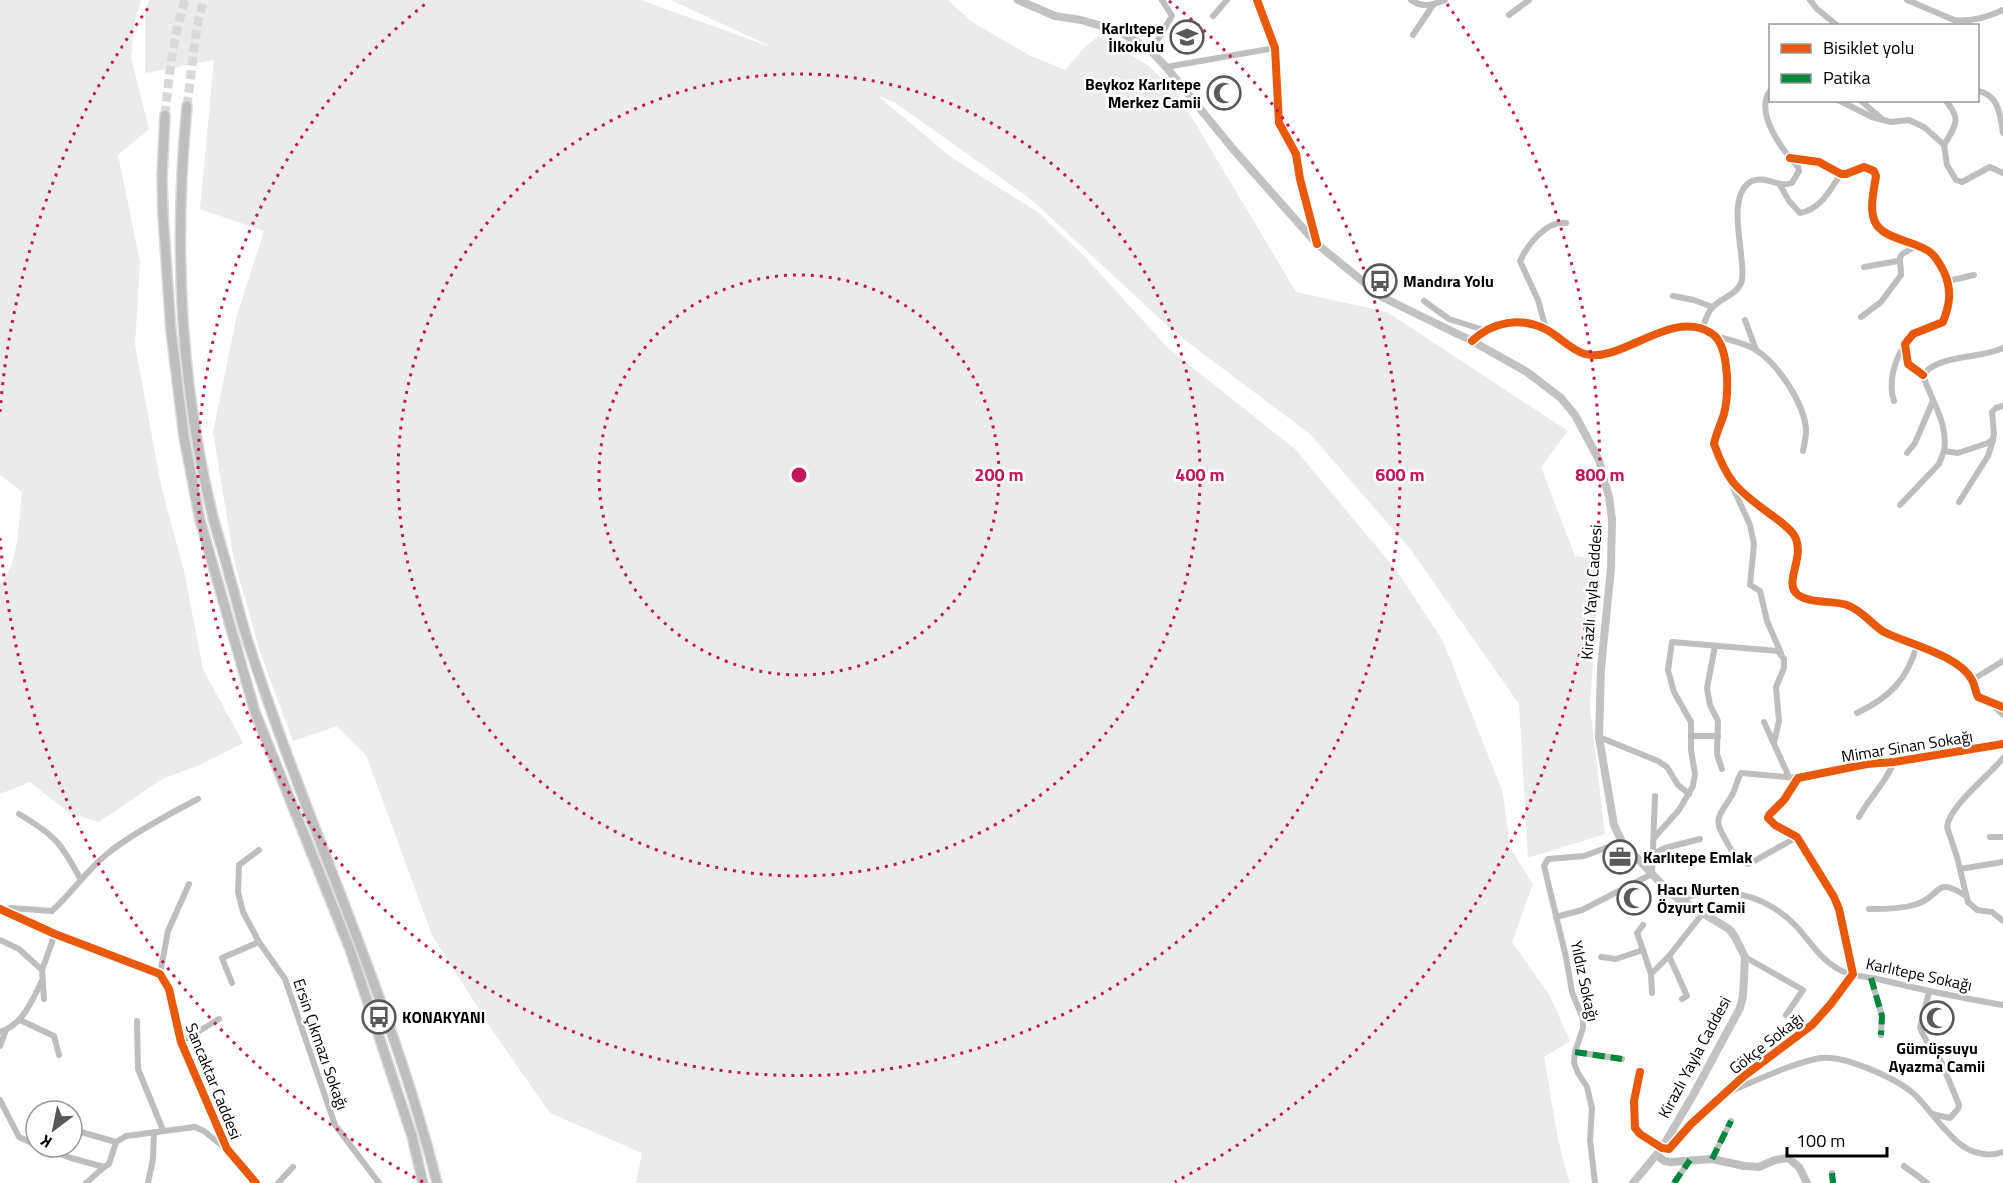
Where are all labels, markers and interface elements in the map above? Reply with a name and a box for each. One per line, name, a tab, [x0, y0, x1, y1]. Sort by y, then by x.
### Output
place label: Karlıtepe İlkokulu	[1101, 16, 1164, 58]
school or university icon: Karlıtepe İlkokulu	[1169, 19, 1205, 55]
legend	[1769, 24, 1979, 102]
text: Bisiklet yolu	[1823, 34, 1914, 61]
text: Patika	[1823, 64, 1870, 91]
place label: Beykoz Karlıtepe Merkez Camii	[1085, 72, 1201, 114]
mosque icon: Beykoz Karlıtepe Merkez Camii	[1206, 75, 1242, 111]
bus stop icon: Mandıra Yolu	[1362, 263, 1398, 299]
place label: Mandıra Yolu	[1403, 269, 1494, 293]
text: 200 m	[974, 461, 1024, 488]
text: 400 m	[1175, 461, 1225, 488]
text: 600 m	[1375, 461, 1425, 488]
text: 800 m	[1575, 461, 1625, 488]
centre of rings	[789, 465, 809, 485]
street label: Kirazlı Yayla Caddesi	[1574, 524, 1608, 660]
street label: Mimar Sinan Sokağı	[1840, 724, 1974, 768]
office icon: Karlıtepe Emlak	[1602, 839, 1638, 875]
place label: Karlıtepe Emlak	[1643, 845, 1753, 869]
place label: Hacı Nurten Özyurt Camii	[1657, 877, 1745, 919]
mosque icon: Hacı Nurten Özyurt Camii	[1616, 880, 1652, 916]
street label: Yıldız Sokağı	[1565, 938, 1605, 1024]
street label: Karlıtepe Sokağı	[1864, 951, 1974, 997]
street label: Ersin Çıkmazı Sokağı	[287, 975, 355, 1113]
street label: Kirazlı Yayla Caddesi	[1652, 992, 1736, 1122]
bus stop icon: KONAKYANI	[361, 999, 397, 1035]
mosque icon: Gümüşsuyu Ayazma Camii	[1919, 1000, 1955, 1036]
place label: KONAKYANI	[402, 1005, 485, 1029]
street label: Gökçe Sokağı	[1724, 1006, 1808, 1080]
street label: Sancaktar Caddesi	[180, 1019, 248, 1143]
place label: Gümüşsuyu Ayazma Camii	[1889, 1036, 1985, 1078]
north arrow	[24, 1099, 84, 1159]
scale bar	[1787, 1120, 1888, 1158]
text: 100 m	[1796, 1127, 1845, 1154]
text: K	[35, 1129, 56, 1154]

